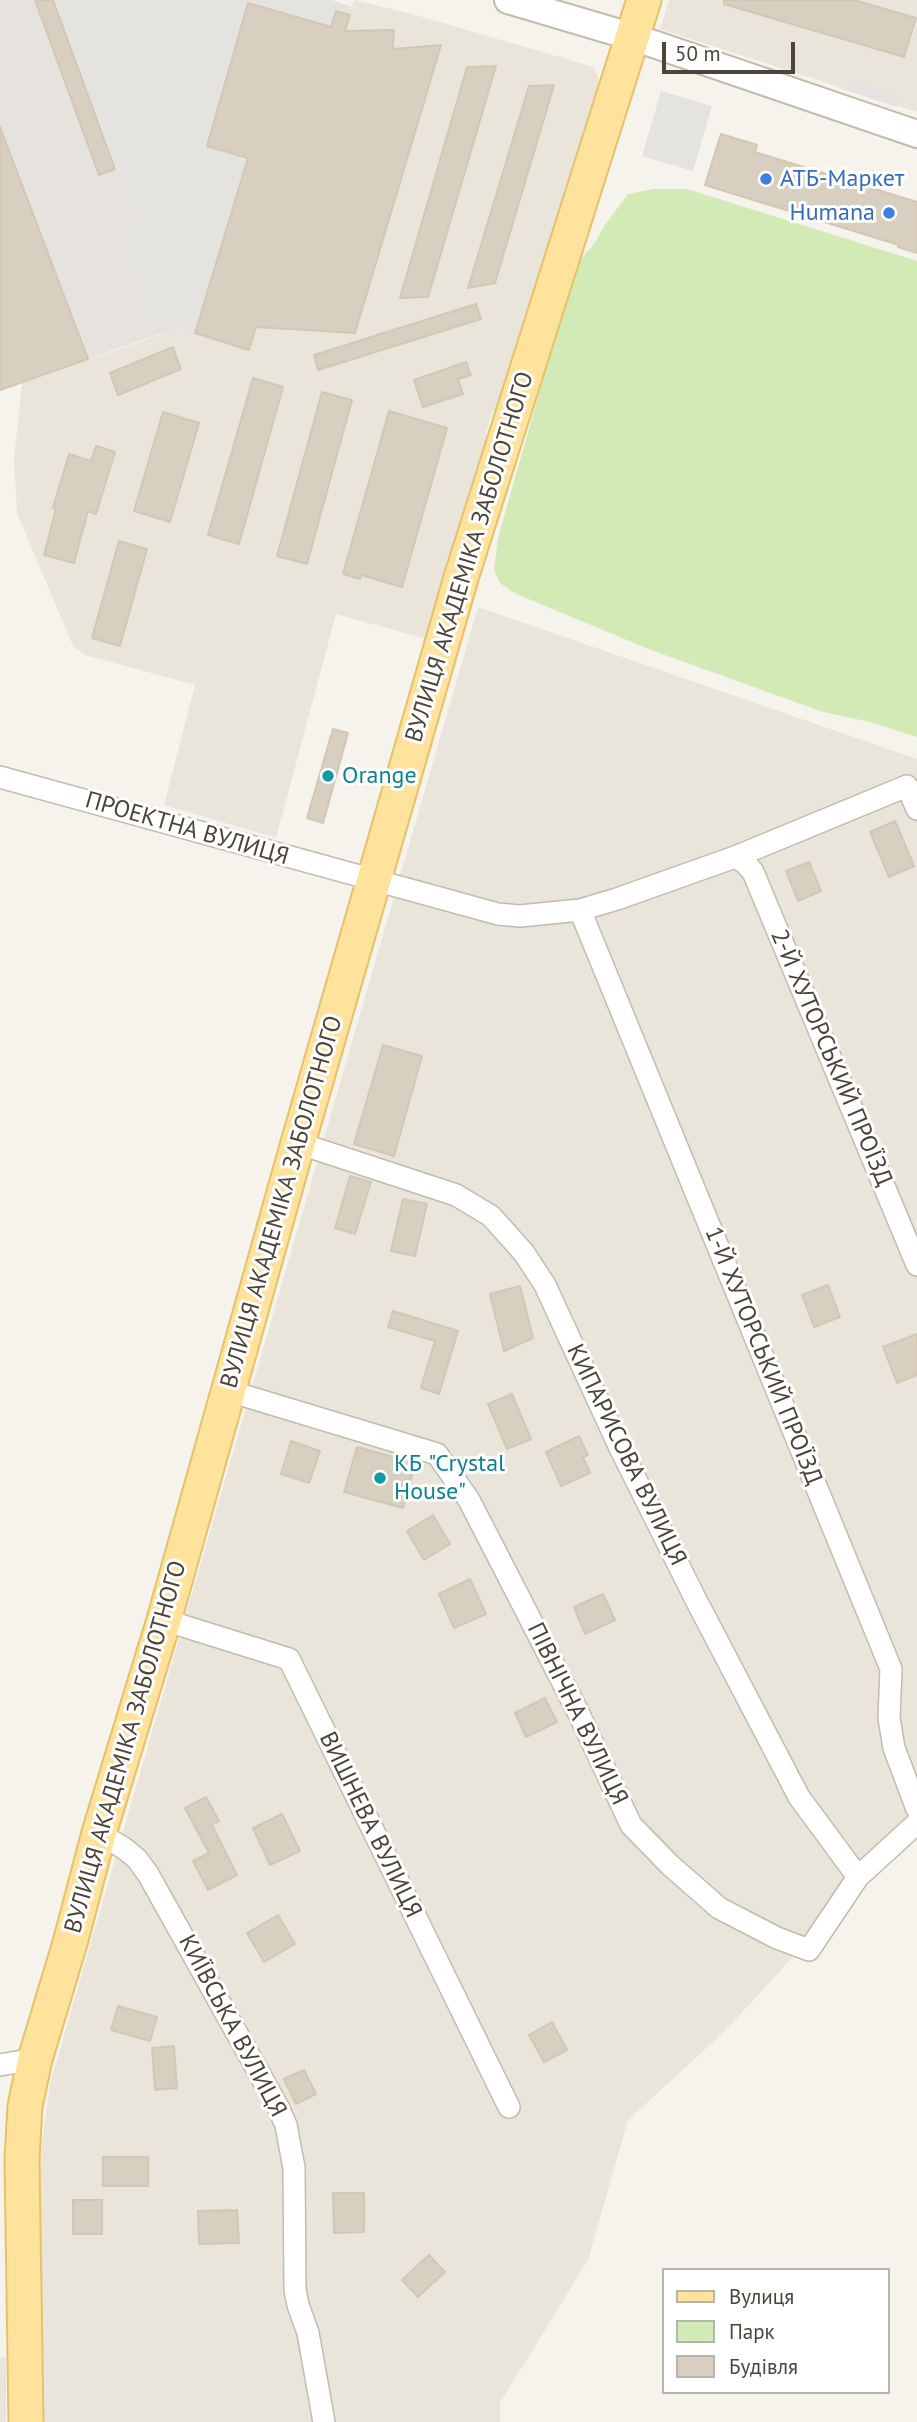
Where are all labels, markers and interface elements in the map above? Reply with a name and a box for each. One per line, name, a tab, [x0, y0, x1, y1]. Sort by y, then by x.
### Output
scale bar	[665, 28, 798, 72]
text: 50 m	[675, 40, 721, 67]
place label: АТБ-Маркет	[780, 165, 904, 193]
marker: АТБ-Маркет	[758, 171, 774, 187]
place label: Humana	[790, 199, 875, 227]
marker: Humana	[881, 205, 897, 221]
street label: ВУЛИЦЯ АКАДЕМІКА ЗАБОЛОТНОГО	[400, 368, 540, 746]
place label: Orange	[342, 762, 417, 790]
marker: Orange	[320, 768, 336, 784]
street label: ПРОЕКТНА ВУЛИЦЯ	[82, 786, 292, 872]
street label: 2-Й ХУТОРСЬКИЙ ПРОЇЗД	[764, 925, 898, 1191]
street label: ВУЛИЦЯ АКАДЕМІКА ЗАБОЛОТНОГО	[215, 1012, 349, 1392]
street label: 1-Й ХУТОРСЬКИЙ ПРОЇЗД	[698, 1223, 828, 1489]
street label: КИПАРИСОВА ВУЛИЦЯ	[560, 1340, 692, 1570]
place label: КБ "Crystal House"	[394, 1450, 505, 1506]
marker: КБ "Crystal House"	[372, 1470, 388, 1486]
street label: ВУЛИЦЯ АКАДЕМІКА ЗАБОЛОТНОГО	[59, 1557, 193, 1937]
street label: ПІВНІЧНА ВУЛИЦЯ	[520, 1618, 634, 1810]
street label: ВИШНЕВА ВУЛИЦЯ	[313, 1728, 427, 1922]
street label: КИЇВСЬКА ВУЛИЦЯ	[172, 1930, 292, 2122]
legend	[662, 2268, 889, 2394]
text: Вулиця	[729, 2283, 794, 2310]
text: Парк	[729, 2318, 775, 2345]
text: Будівля	[729, 2353, 798, 2380]

